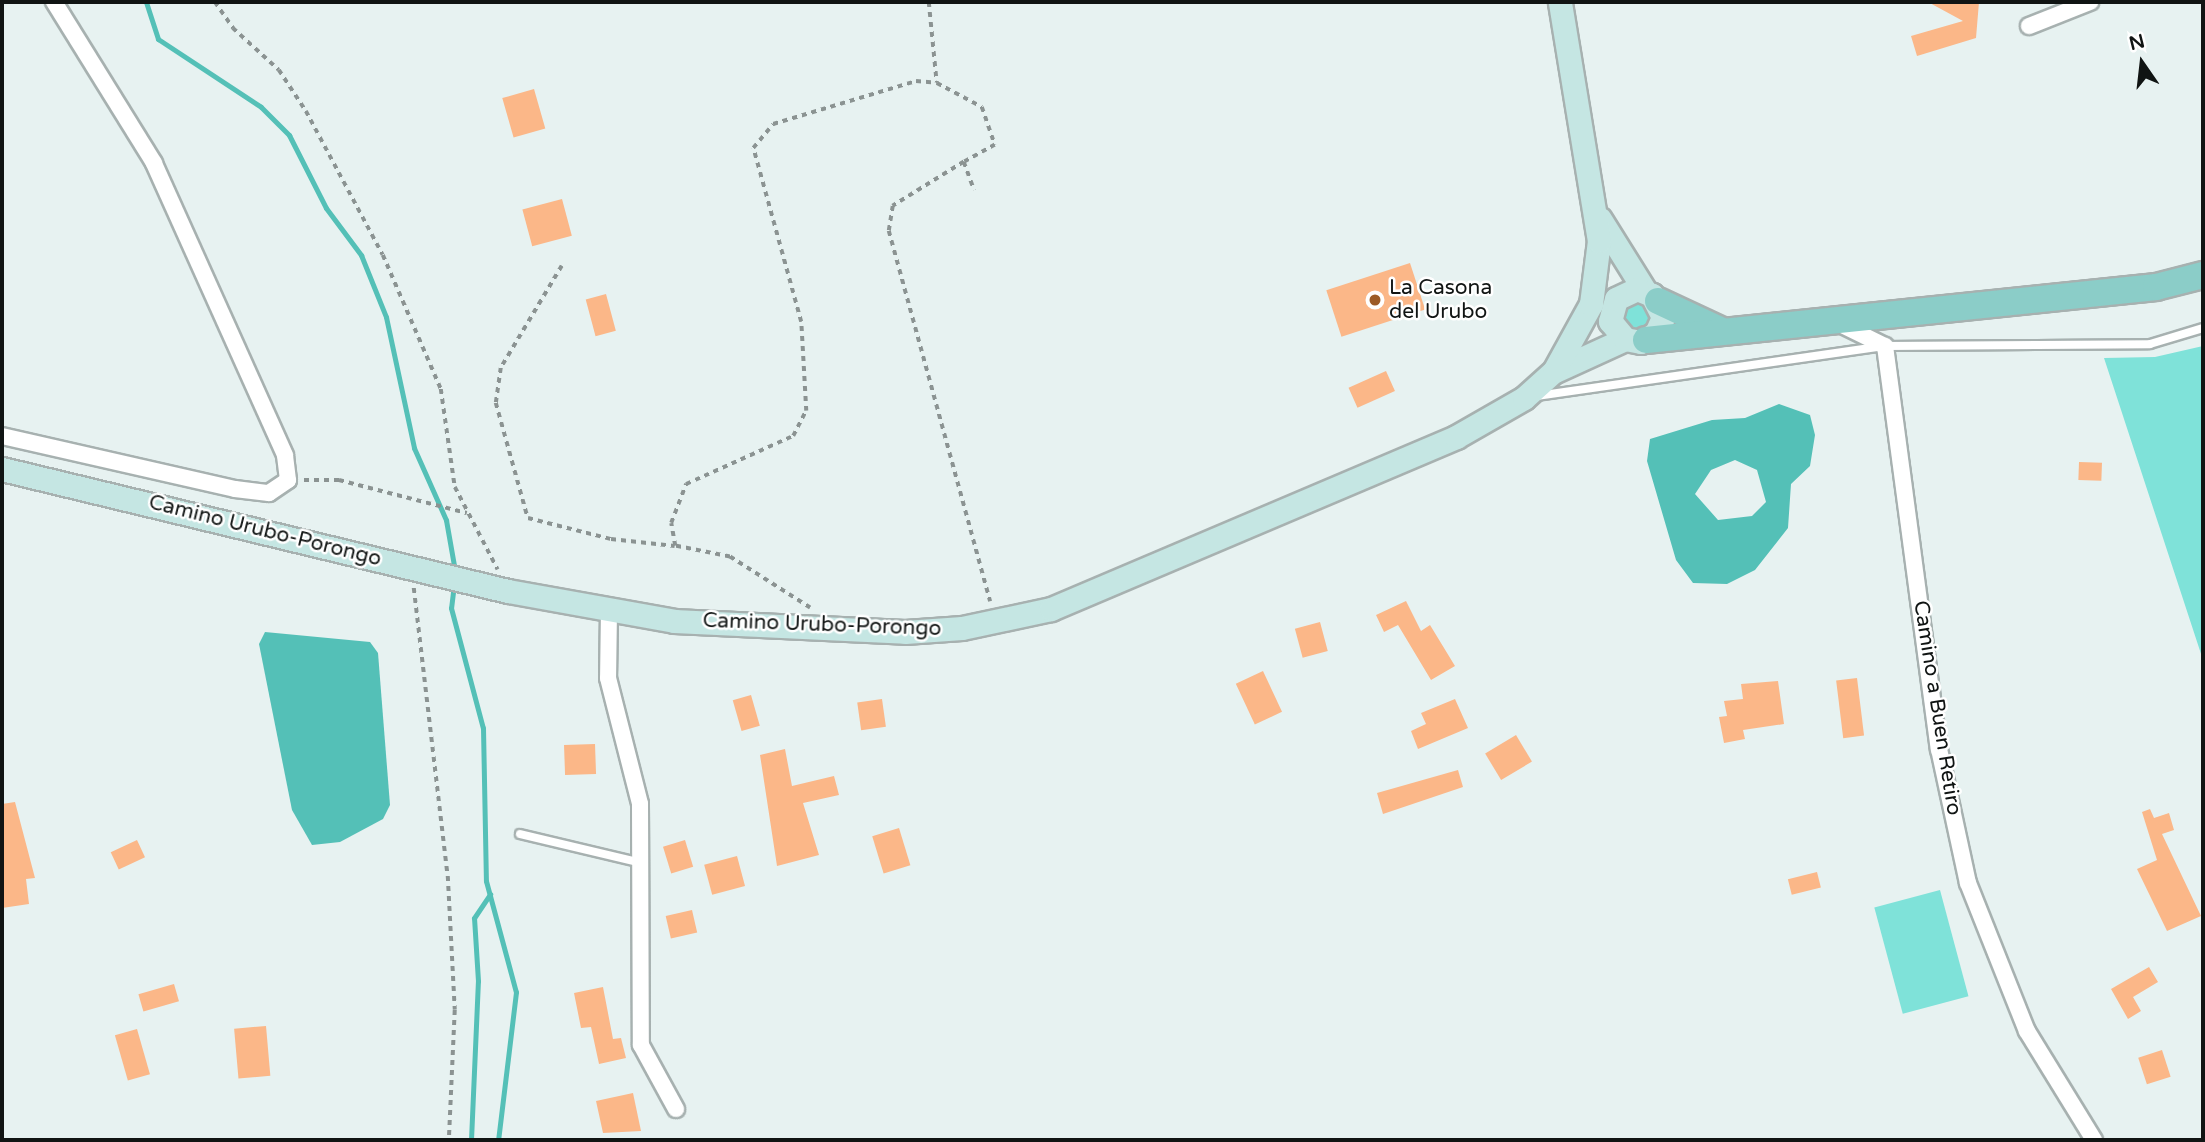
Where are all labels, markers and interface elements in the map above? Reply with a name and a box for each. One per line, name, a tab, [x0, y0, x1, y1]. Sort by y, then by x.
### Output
north arrow	[2107, 28, 2177, 98]
text: N	[2127, 30, 2147, 55]
place label: La Casona del Urubo	[1389, 275, 1492, 325]
marker: La Casona del Urubo	[1367, 292, 1383, 308]
street label: Camino Urubo-Porongo	[146, 490, 384, 572]
street label: Camino a Buen Retiro	[1908, 599, 1966, 817]
street label: Camino Urubo-Porongo	[702, 608, 942, 642]

